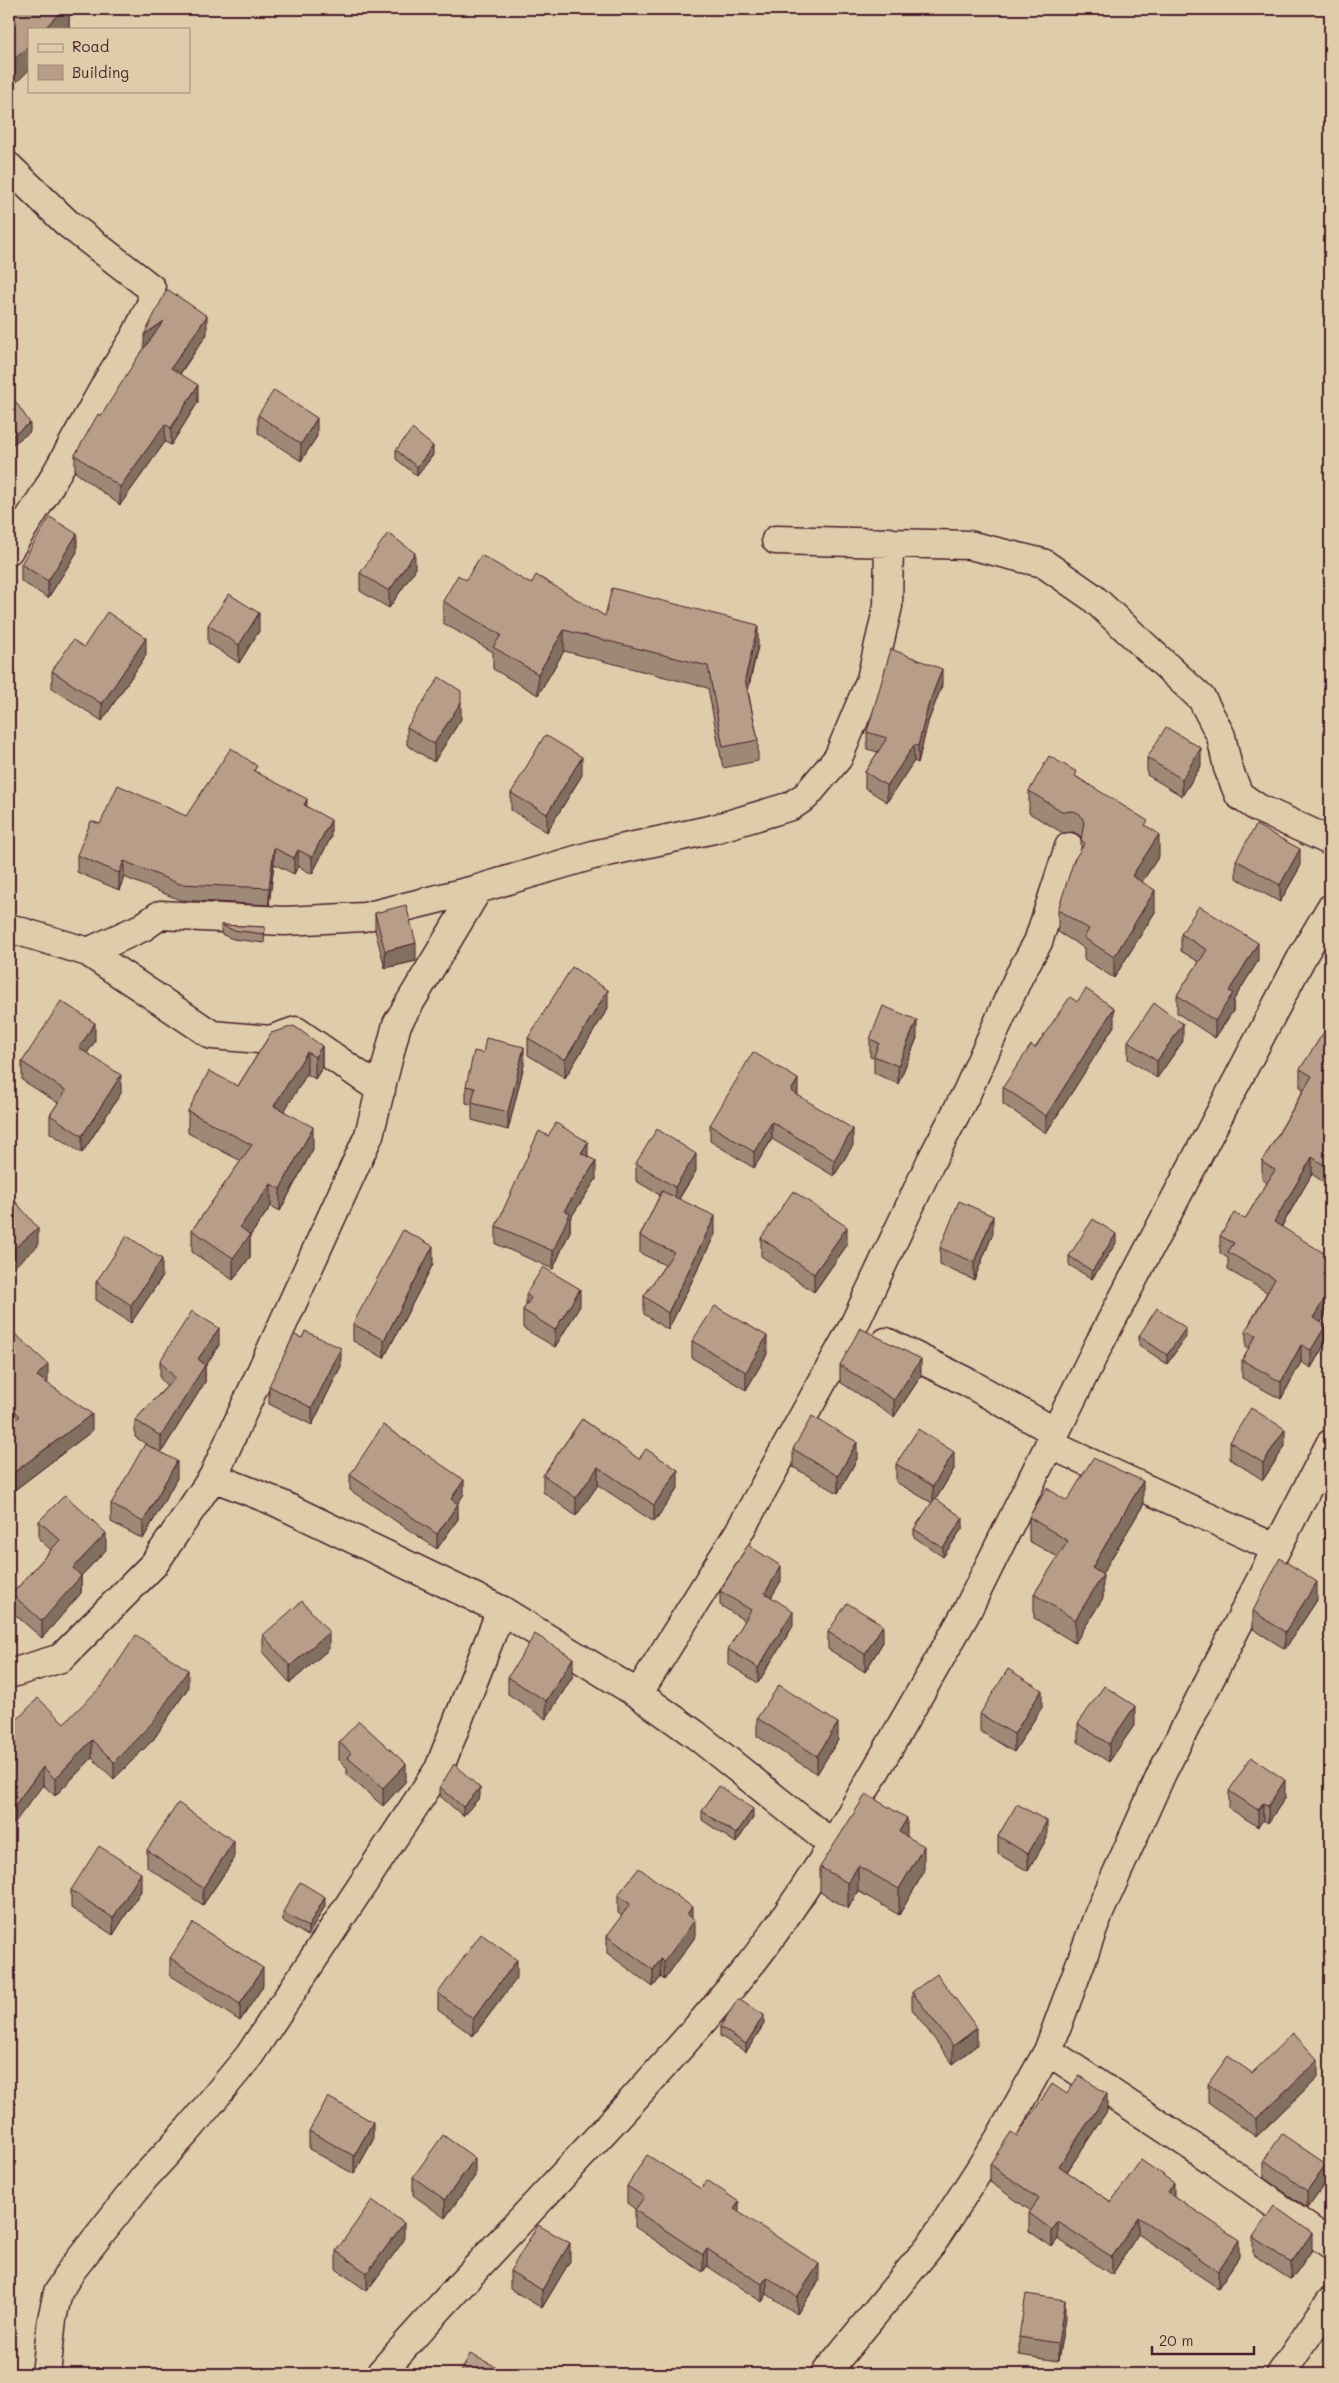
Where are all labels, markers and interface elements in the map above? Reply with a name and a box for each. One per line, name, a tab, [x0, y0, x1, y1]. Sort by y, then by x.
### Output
legend	[28, 28, 190, 92]
text: Road	[72, 36, 109, 56]
text: Building	[72, 62, 129, 82]
scale bar	[1152, 2323, 1254, 2355]
text: 20 m	[1159, 2330, 1193, 2350]

